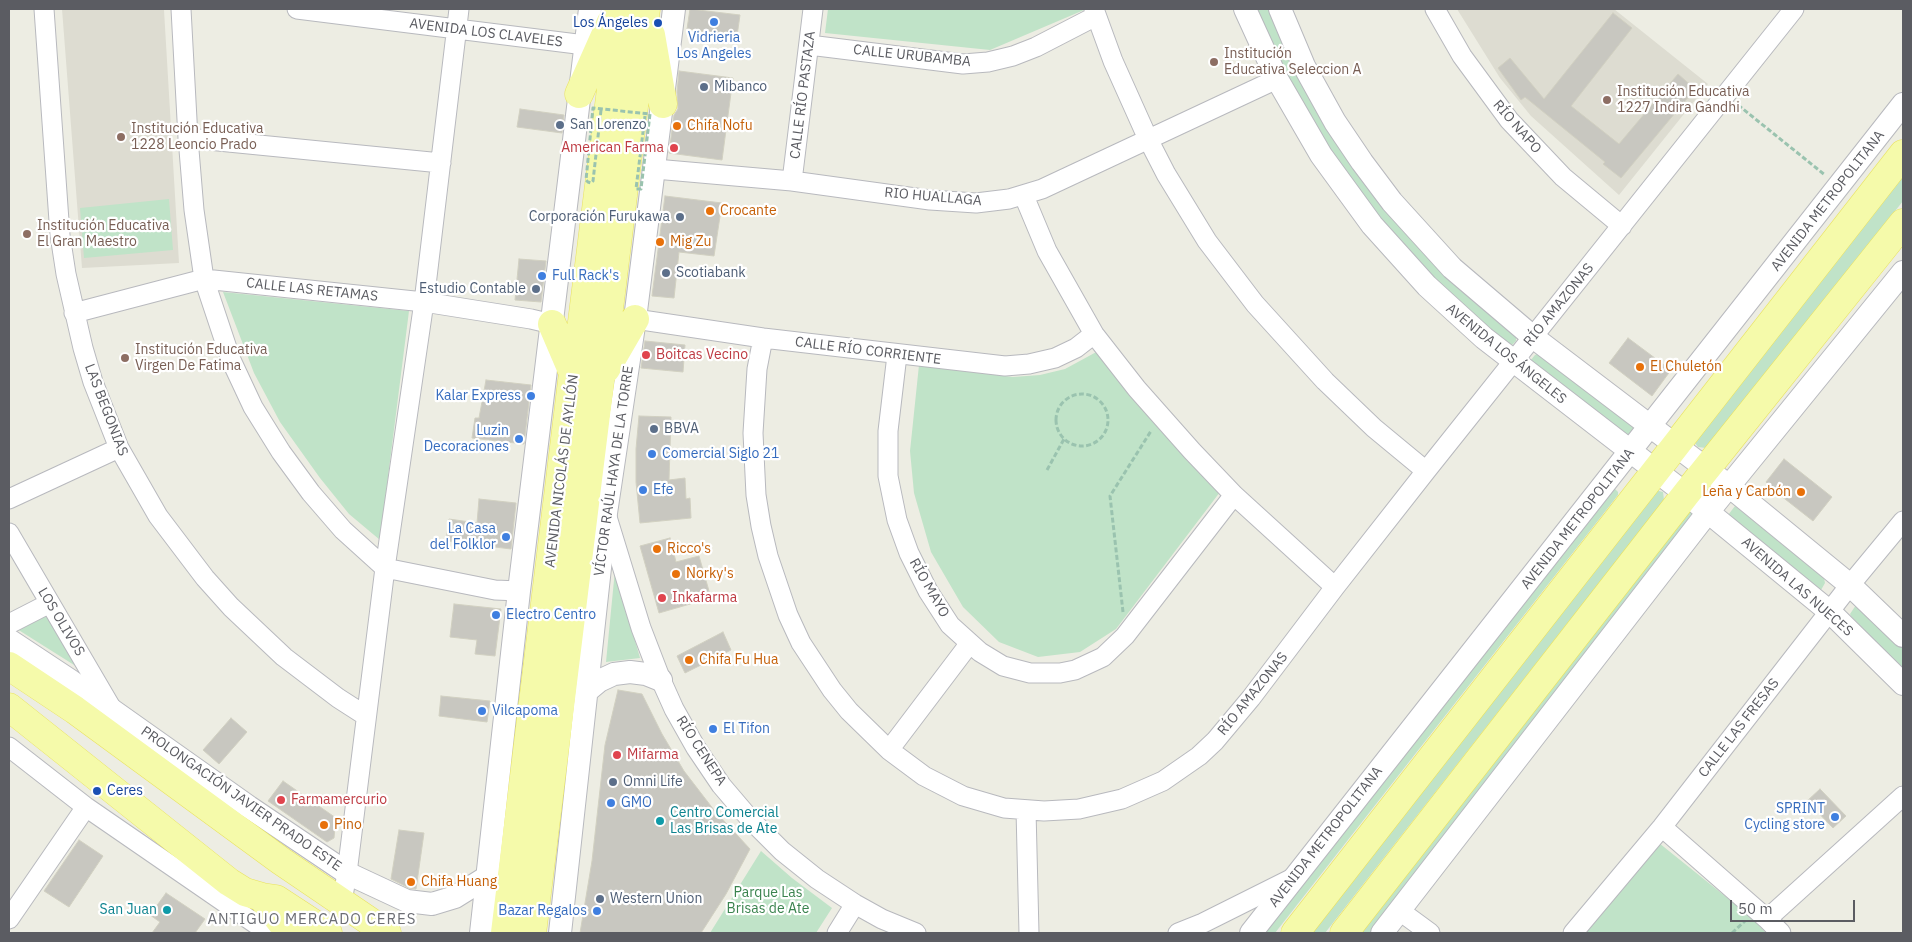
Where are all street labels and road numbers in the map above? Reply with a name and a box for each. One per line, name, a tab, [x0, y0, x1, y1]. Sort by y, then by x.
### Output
street label: AVENIDA LOS CLAVELES	[408, 15, 564, 51]
street label: CALLE RÍO PASTAZA	[787, 30, 819, 160]
street label: CALLE URUBAMBA	[852, 41, 972, 71]
street label: RÍO NAPO	[1489, 97, 1545, 157]
street label: AVENIDA METROPOLITANA	[1768, 127, 1888, 275]
street label: RIO HUALLAGA	[884, 184, 982, 210]
street label: RÍO AMAZONAS	[1520, 260, 1598, 350]
street label: CALLE LAS RETAMAS	[245, 275, 379, 305]
street label: AVENIDA LOS ÁNGELES	[1442, 300, 1570, 408]
street label: CALLE RÍO CORRIENTE	[794, 334, 942, 368]
street label: LAS BEGONIAS	[81, 362, 131, 458]
street label: VÍCTOR RAÚL HAYA DE LA TORRE	[591, 365, 637, 577]
street label: AVENIDA NICOLÁS DE AYLLÓN	[542, 373, 582, 569]
street label: AVENIDA METROPOLITANA	[1518, 445, 1638, 593]
street label: AVENIDA LAS NUECES	[1738, 534, 1856, 640]
street label: RÍO MAYO	[905, 556, 953, 620]
street label: LOS OLIVOS	[34, 585, 88, 659]
street label: RÍO AMAZONAS	[1214, 649, 1292, 739]
street label: CALLE LAS FRESAS	[1695, 675, 1783, 781]
street label: RÍO CENEPA	[672, 713, 730, 789]
street label: PROLONGACIÓN JAVIER PRADO ESTE	[138, 723, 344, 875]
street label: AVENIDA METROPOLITANA	[1266, 763, 1386, 911]

